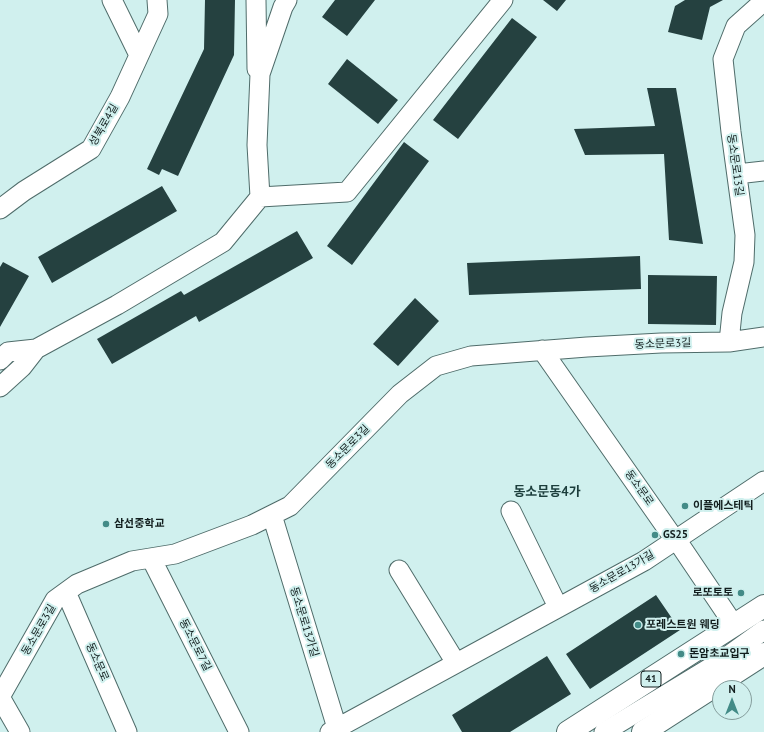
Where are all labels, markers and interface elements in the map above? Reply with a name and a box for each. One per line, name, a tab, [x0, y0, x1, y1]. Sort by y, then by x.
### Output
street label: 성북로4길	[87, 102, 121, 148]
street label: 동소문로13길	[724, 133, 746, 197]
street label: 동소문로3길	[634, 336, 692, 352]
street label: 동소문로3길	[323, 422, 373, 472]
street label: 동소문로	[622, 468, 656, 508]
district label: 동소문동4가	[513, 484, 581, 500]
place label: 이플에스테틱	[693, 499, 754, 513]
marker: 이플에스테틱	[680, 501, 690, 511]
place label: 삼선중학교	[114, 517, 165, 531]
marker: 삼선중학교	[101, 519, 111, 529]
place label: GS25	[663, 528, 688, 542]
marker: GS25	[650, 530, 660, 540]
street label: 동소문로13가길	[587, 548, 657, 596]
street label: 동소문로13가길	[287, 585, 321, 659]
place label: 로또토토	[693, 586, 733, 600]
marker: 로또토토	[736, 588, 746, 598]
street label: 동소문로3길	[19, 602, 59, 658]
street label: 동소문로7길	[176, 617, 214, 673]
place label: 포레스트원 웨딩	[646, 618, 720, 632]
marker: 포레스트원 웨딩	[633, 620, 643, 630]
street label: 동소문로	[83, 641, 111, 683]
place label: 돈암초교입구	[689, 647, 750, 661]
marker: 돈암초교입구	[676, 649, 686, 659]
road number: 41	[641, 671, 661, 687]
north arrow	[712, 680, 752, 720]
text: N	[728, 682, 736, 696]

